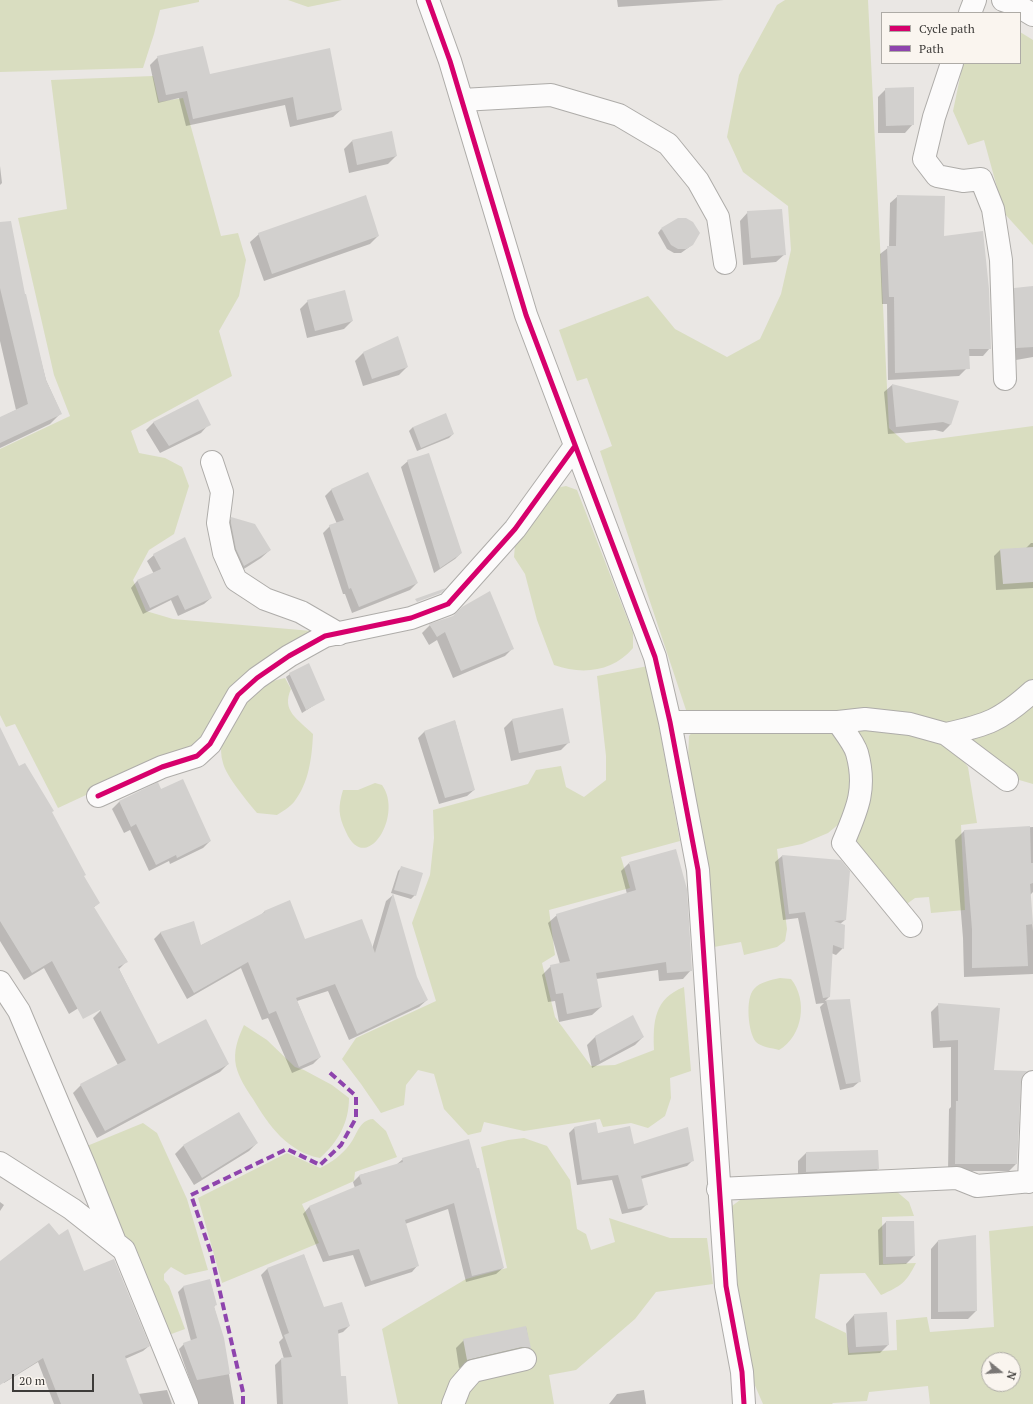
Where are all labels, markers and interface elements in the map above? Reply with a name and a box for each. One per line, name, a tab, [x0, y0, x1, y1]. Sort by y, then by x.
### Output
legend	[881, 12, 1021, 64]
text: Cycle path	[919, 21, 975, 36]
text: Path	[919, 41, 944, 56]
north arrow	[981, 1352, 1021, 1392]
scale bar	[14, 1366, 96, 1392]
text: N	[1004, 1369, 1019, 1382]
text: 20 m	[19, 1373, 45, 1388]

